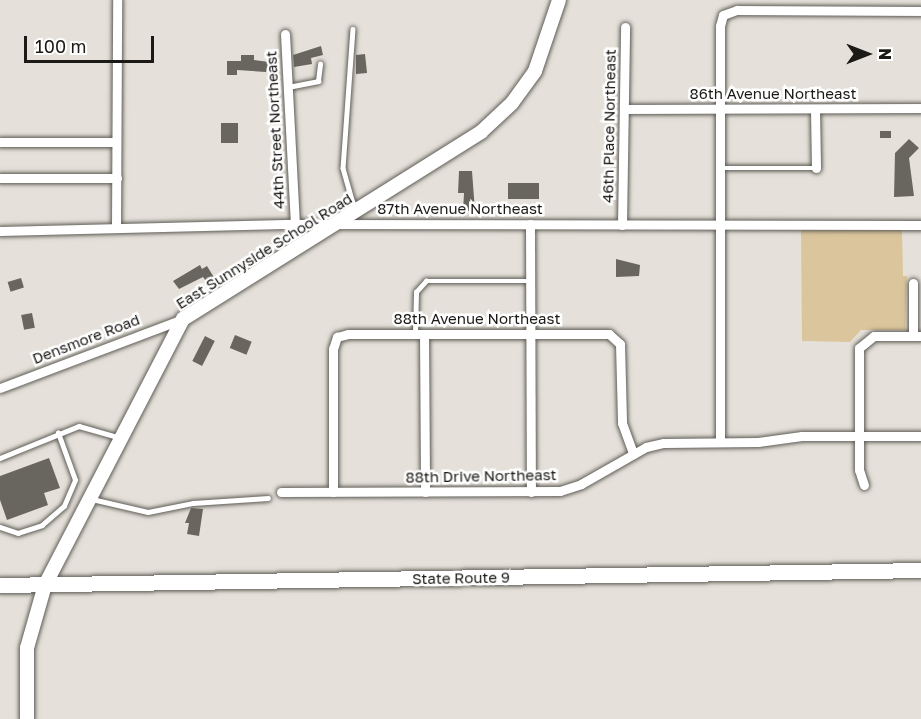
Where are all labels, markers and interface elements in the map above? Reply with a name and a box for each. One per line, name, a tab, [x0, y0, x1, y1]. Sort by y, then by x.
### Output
scale bar	[27, 24, 158, 62]
north arrow	[837, 24, 897, 84]
text: 100 m	[35, 35, 86, 57]
text: N	[875, 48, 895, 60]
street label: 46th Place Northeast	[599, 49, 619, 203]
street label: 44th Street Northeast	[262, 50, 288, 210]
street label: 86th Avenue Northeast	[690, 85, 856, 103]
street label: East Sunnyside School Road	[173, 189, 355, 313]
street label: 87th Avenue Northeast	[377, 200, 543, 218]
street label: Densmore Road	[30, 310, 142, 368]
street label: 88th Avenue Northeast	[394, 310, 560, 328]
street label: 88th Drive Northeast	[405, 466, 557, 486]
street label: State Route 9	[412, 568, 510, 588]

